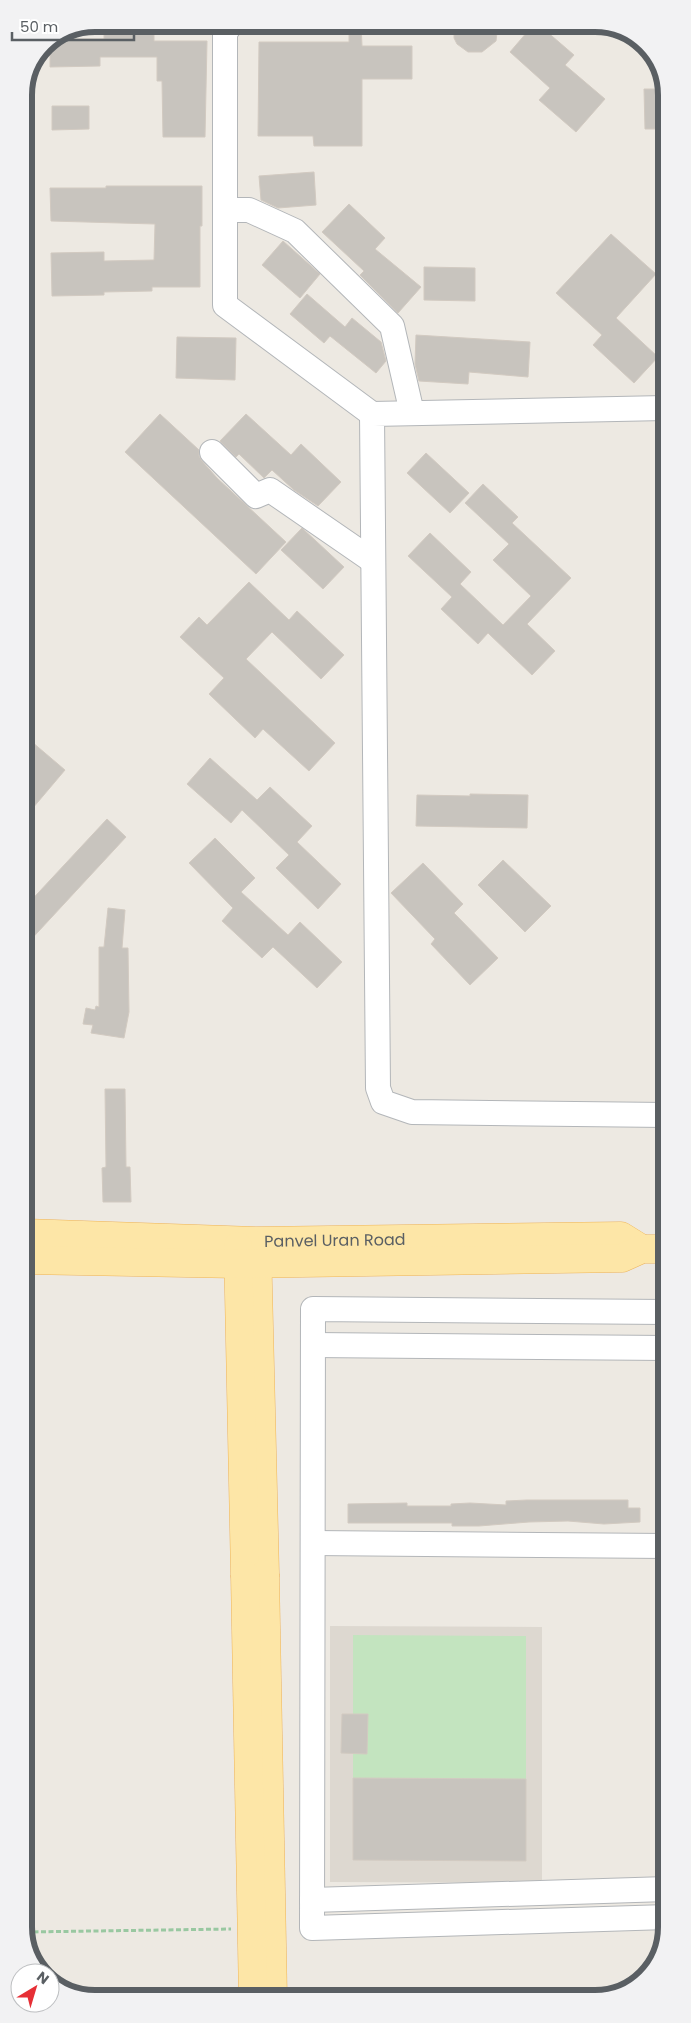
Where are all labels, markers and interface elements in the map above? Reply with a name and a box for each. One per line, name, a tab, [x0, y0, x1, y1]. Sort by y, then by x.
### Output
scale bar	[12, 10, 135, 42]
text: 50 m	[20, 16, 58, 37]
street label: Panvel Uran Road	[264, 1227, 406, 1252]
north arrow	[10, 1963, 60, 2013]
text: N	[33, 1967, 53, 1989]

